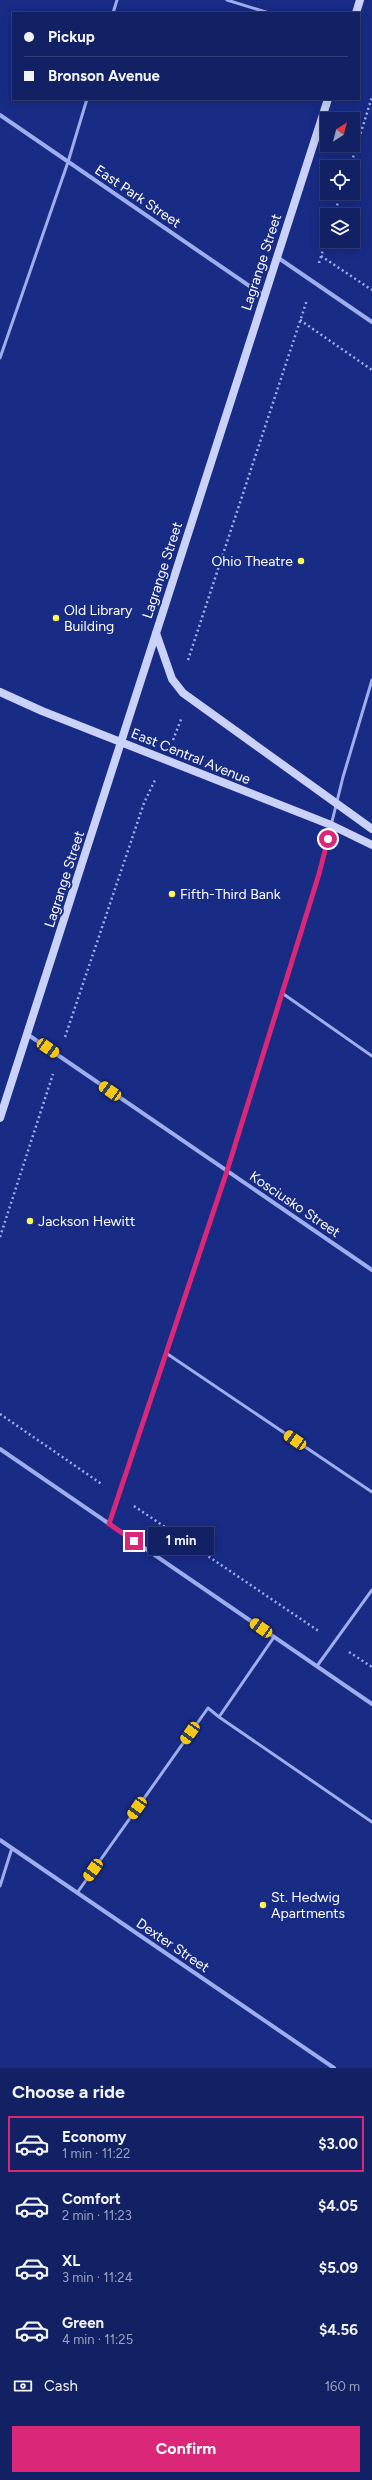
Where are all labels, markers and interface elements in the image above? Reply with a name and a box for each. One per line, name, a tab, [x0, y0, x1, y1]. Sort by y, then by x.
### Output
text: Pickup	[48, 28, 95, 46]
text: Bronson Avenue	[48, 67, 160, 85]
north arrow	[320, 112, 360, 152]
map controls	[320, 112, 360, 248]
button: locate	[320, 160, 360, 200]
street label: East Park Street	[92, 161, 184, 231]
button: layers	[320, 208, 360, 248]
street label: Lagrange Street	[238, 212, 285, 313]
street label: Lagrange Street	[139, 520, 186, 621]
place label: Ohio Theatre	[212, 553, 293, 570]
marker: Ohio Theatre	[296, 556, 306, 566]
place label: Old Library Building	[64, 602, 133, 635]
marker: Old Library Building	[51, 613, 61, 623]
street label: East Central Avenue	[129, 725, 253, 788]
street label: Lagrange Street	[41, 829, 88, 930]
route start	[319, 830, 337, 848]
place label: Fifth-Third Bank	[180, 886, 281, 903]
marker: Fifth-Third Bank	[167, 889, 177, 899]
car	[35, 1036, 61, 1060]
car	[97, 1079, 123, 1103]
street label: Kosciusko Street	[246, 1168, 343, 1241]
place label: Jackson Hewitt	[38, 1213, 135, 1230]
marker: Jackson Hewitt	[25, 1216, 35, 1226]
car	[282, 1428, 308, 1452]
callout: 1 min	[148, 1527, 214, 1555]
route end	[125, 1532, 143, 1550]
text: 1 min	[166, 1533, 196, 1548]
car	[248, 1616, 274, 1640]
car	[178, 1720, 202, 1746]
car	[125, 1795, 149, 1821]
car	[81, 1857, 105, 1883]
place label: St. Hedwig Apartments	[271, 1889, 345, 1922]
marker: St. Hedwig Apartments	[258, 1900, 268, 1910]
street label: Dexter Street	[133, 1915, 212, 1976]
text: Choose a ride	[12, 2081, 125, 2103]
icon: car	[14, 2126, 50, 2162]
text: Economy	[62, 2128, 127, 2146]
text: $3.00	[318, 2135, 358, 2153]
text: 1 min · 11:22	[62, 2146, 130, 2161]
icon: car	[14, 2188, 50, 2224]
text: Comfort	[62, 2190, 121, 2208]
text: $4.05	[318, 2197, 358, 2215]
text: 2 min · 11:23	[62, 2208, 132, 2223]
icon: car	[14, 2250, 50, 2286]
text: XL	[62, 2252, 80, 2270]
text: $5.09	[319, 2259, 358, 2277]
text: 3 min · 11:24	[62, 2270, 133, 2285]
icon: car	[14, 2312, 50, 2348]
text: Green	[62, 2314, 104, 2332]
text: $4.56	[319, 2321, 358, 2339]
text: 4 min · 11:25	[62, 2332, 133, 2347]
icon: cash	[12, 2375, 34, 2397]
text: Cash	[44, 2377, 78, 2395]
text: 160 m	[325, 2379, 360, 2394]
button: Confirm	[12, 2426, 360, 2472]

